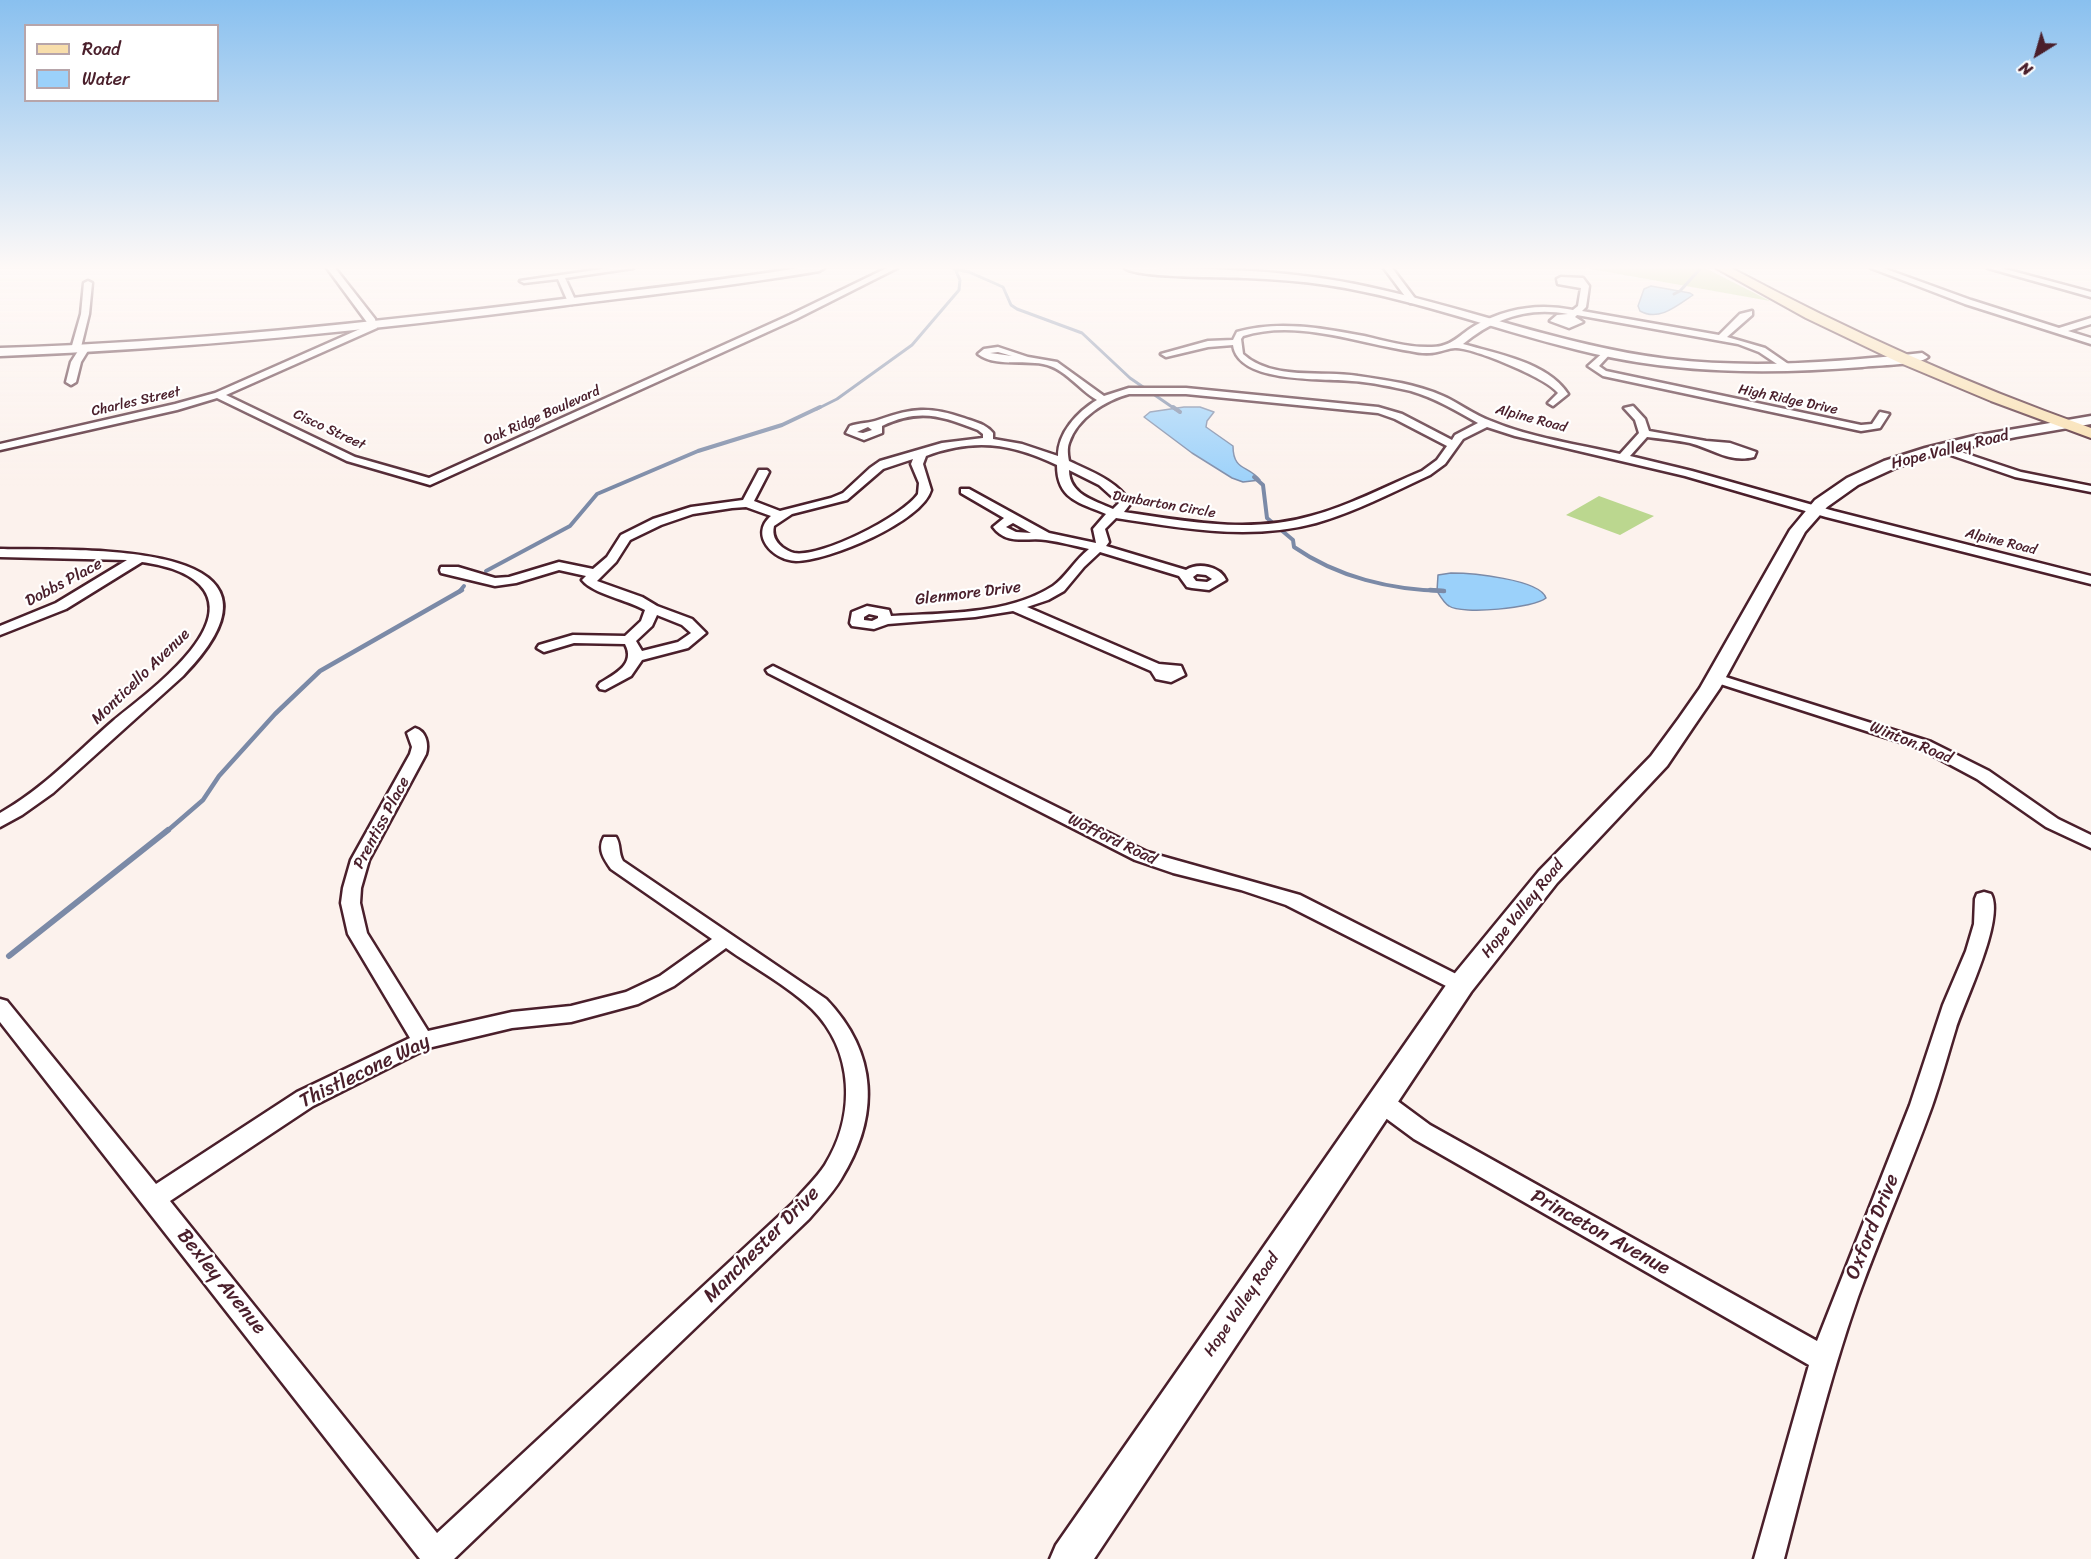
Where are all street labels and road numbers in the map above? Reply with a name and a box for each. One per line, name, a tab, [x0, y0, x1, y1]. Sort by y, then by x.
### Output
street label: High Ridge Drive	[1737, 381, 1839, 419]
street label: Oak Ridge Boulevard	[481, 383, 603, 449]
street label: Charles Street	[90, 384, 182, 420]
street label: Alpine Road	[1494, 401, 1568, 437]
street label: Cisco Street	[290, 406, 368, 454]
street label: Hope Valley Road	[1889, 426, 2011, 474]
street label: Dunbarton Circle	[1111, 488, 1217, 522]
street label: Alpine Road	[1964, 525, 2038, 559]
street label: Dobbs Place	[22, 555, 106, 611]
street label: Glenmore Drive	[914, 578, 1022, 610]
street label: Monticello Avenue	[88, 625, 194, 729]
street label: Winton Road	[1867, 718, 1955, 768]
street label: Prentiss Place	[350, 774, 414, 872]
street label: Wofford Road	[1065, 810, 1159, 870]
street label: Hope Valley Road	[1478, 856, 1568, 962]
street label: Thistlecone Way	[296, 1030, 434, 1114]
street label: Oxford Drive	[1841, 1171, 1905, 1283]
street label: Manchester Drive	[699, 1182, 825, 1308]
street label: Princeton Avenue	[1526, 1185, 1674, 1281]
street label: Bexley Avenue	[171, 1225, 271, 1339]
street label: Hope Valley Road	[1200, 1250, 1284, 1360]

